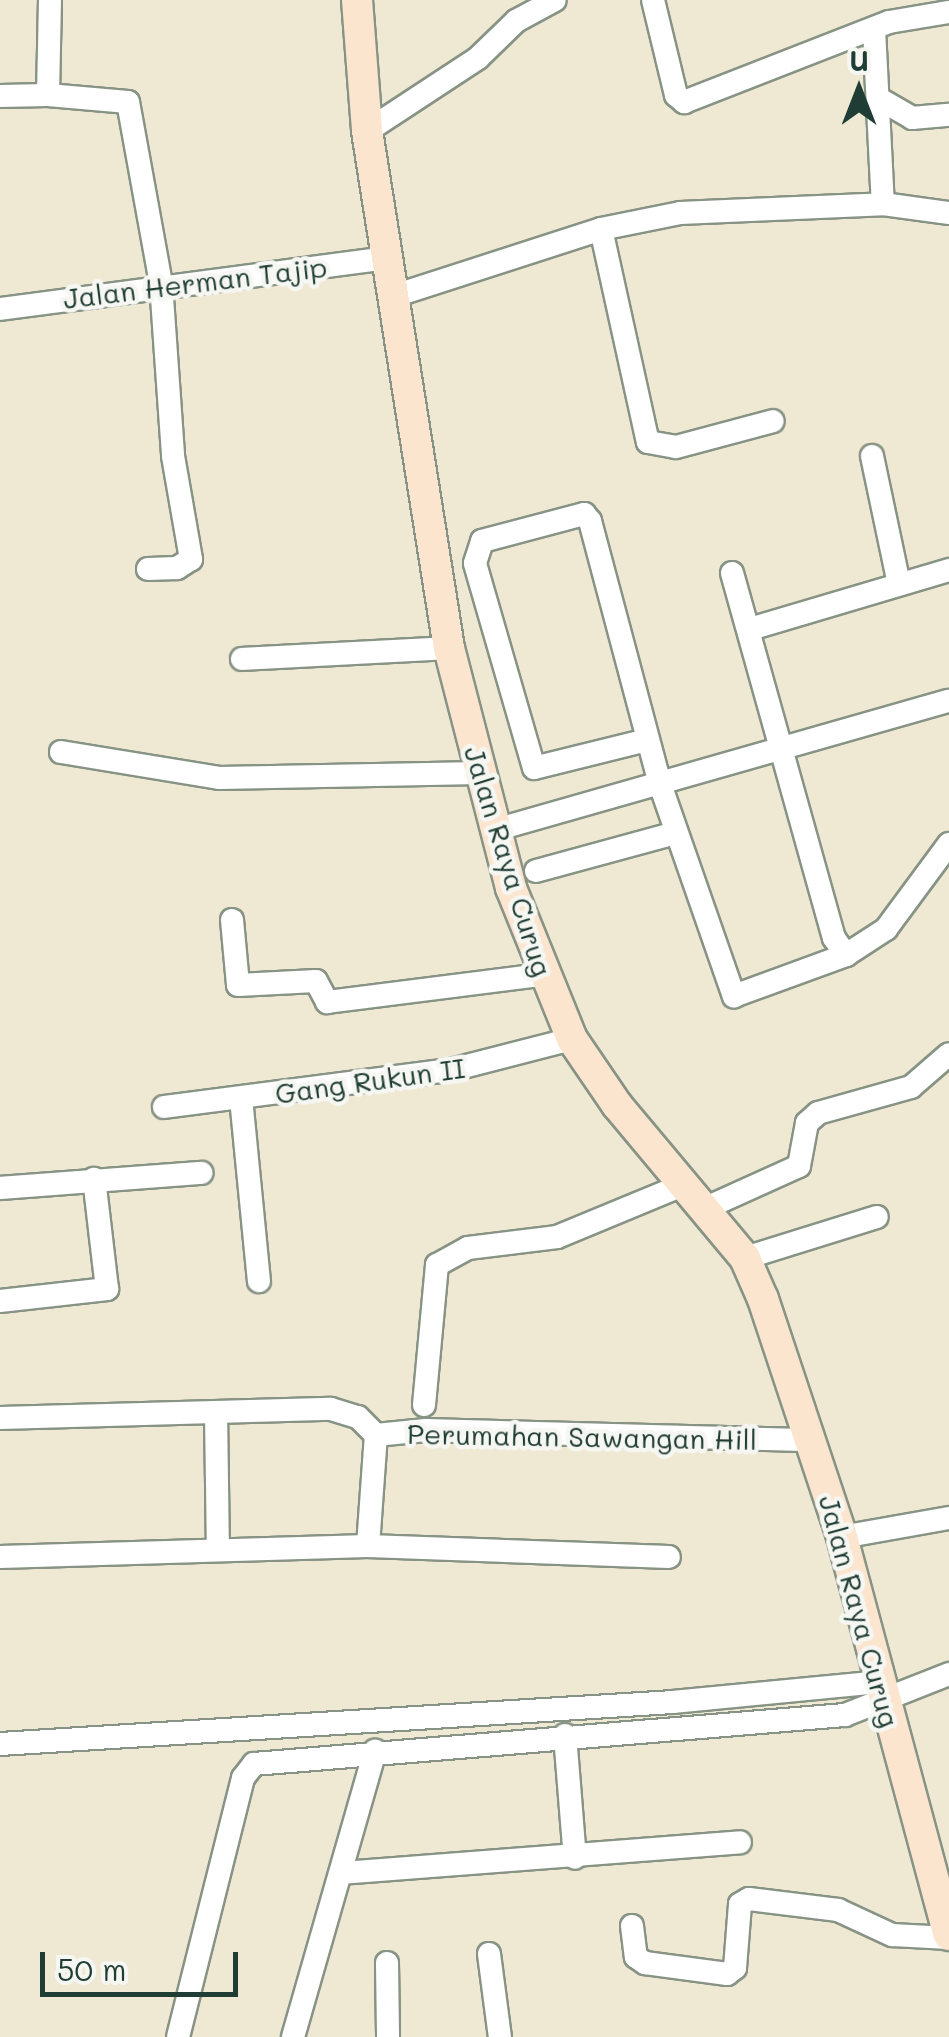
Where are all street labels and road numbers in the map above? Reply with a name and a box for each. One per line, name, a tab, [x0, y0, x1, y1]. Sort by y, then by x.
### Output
street label: Jalan Herman Tajip	[61, 249, 329, 315]
street label: Jalan Raya Curug	[458, 742, 560, 980]
street label: Gang Rukun II	[273, 1050, 467, 1110]
street label: Perumahan Sawangan Hill	[407, 1416, 757, 1456]
street label: Jalan Raya Curug	[813, 1491, 907, 1731]

